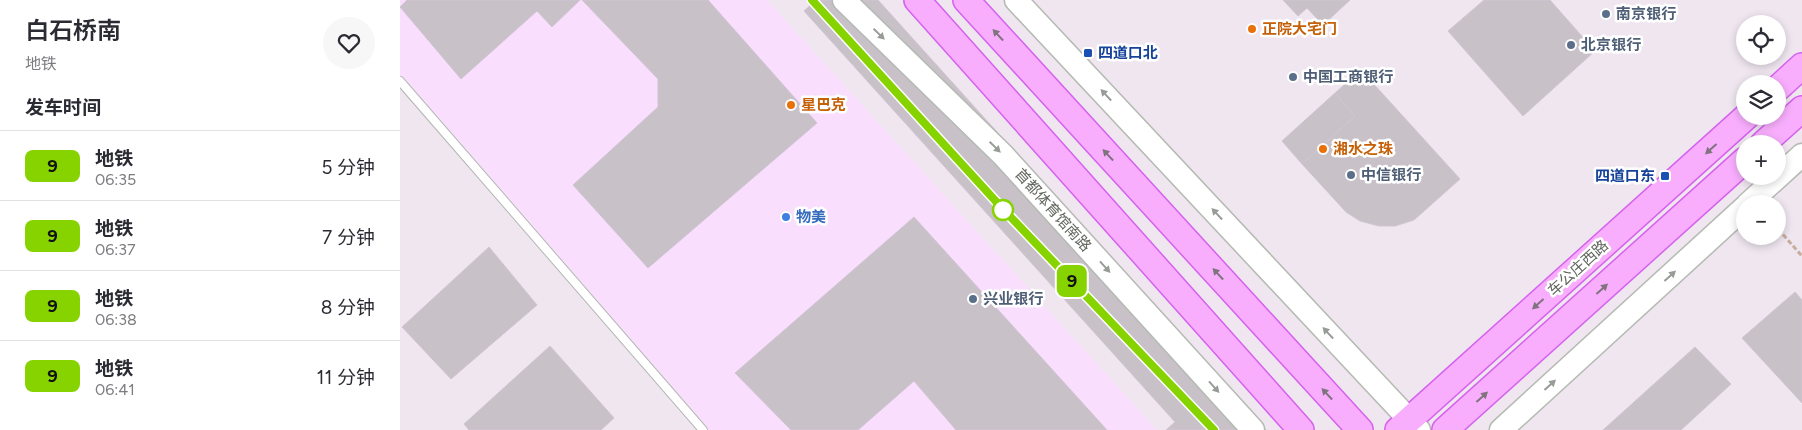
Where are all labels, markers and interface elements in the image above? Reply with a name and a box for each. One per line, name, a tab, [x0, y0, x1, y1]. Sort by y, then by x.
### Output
place label: 南京银行	[1616, 5, 1676, 23]
marker: 南京银行	[1600, 8, 1612, 20]
map controls	[1736, 15, 1786, 245]
button: locate	[1736, 15, 1786, 65]
text: 白石桥南	[25, 16, 121, 45]
button: heart	[323, 17, 375, 69]
place label: 正院大宅门	[1262, 20, 1337, 38]
marker: 正院大宅门	[1246, 23, 1258, 35]
one-way arrow	[873, 28, 885, 40]
one-way arrow	[992, 30, 1004, 42]
place label: 北京银行	[1581, 36, 1641, 54]
marker: 北京银行	[1565, 39, 1577, 51]
place label: 四道口北	[1098, 44, 1158, 62]
marker: 四道口北	[1082, 47, 1094, 59]
text: 地铁	[25, 54, 57, 73]
place label: 中国工商银行	[1303, 68, 1393, 86]
marker: 中国工商银行	[1287, 71, 1299, 83]
button: layers	[1736, 75, 1786, 125]
one-way arrow	[1100, 90, 1112, 102]
text: 发车时间	[25, 96, 101, 119]
place label: 星巴克	[801, 96, 846, 114]
marker: 星巴克	[785, 99, 797, 111]
button: +	[1736, 135, 1786, 185]
place label: 湘水之珠	[1333, 140, 1393, 158]
one-way arrow	[989, 141, 1001, 153]
marker: 湘水之珠	[1317, 143, 1329, 155]
one-way arrow	[1705, 143, 1717, 155]
text: 地铁	[95, 147, 133, 170]
one-way arrow	[1102, 149, 1114, 161]
text: 9	[47, 155, 58, 177]
text: 5 分钟	[321, 156, 375, 179]
street label: 首都体育馆南路	[1011, 165, 1095, 255]
place label: 中信银行	[1361, 166, 1421, 184]
place label: 四道口东	[1595, 167, 1655, 185]
marker: 中信银行	[1345, 169, 1357, 181]
text: 06:35	[95, 170, 136, 189]
marker: 四道口东	[1659, 170, 1671, 182]
button: −	[1736, 195, 1786, 245]
unlabelled marker	[992, 199, 1014, 221]
place label: 物美	[796, 208, 826, 226]
one-way arrow	[1211, 209, 1223, 221]
marker: 物美	[780, 211, 792, 223]
text: 地铁	[95, 217, 133, 240]
text: 9	[47, 225, 58, 247]
text: 7 分钟	[322, 226, 375, 249]
street label: 车公庄西路	[1544, 236, 1612, 300]
text: 06:37	[95, 240, 136, 259]
one-way arrow	[1099, 261, 1111, 273]
line badge: 9	[1056, 265, 1088, 297]
one-way arrow	[1212, 268, 1223, 281]
text: 9	[1067, 270, 1077, 292]
one-way arrow	[1663, 270, 1675, 282]
one-way arrow	[1596, 283, 1608, 295]
text: 地铁	[95, 287, 133, 310]
place label: 兴业银行	[983, 290, 1043, 308]
marker: 兴业银行	[967, 293, 979, 305]
text: 9	[47, 295, 58, 317]
text: 8 分钟	[321, 296, 375, 319]
one-way arrow	[1531, 299, 1544, 310]
text: 06:38	[95, 310, 137, 329]
one-way arrow	[1322, 327, 1334, 339]
text: 地铁	[95, 357, 133, 380]
text: 9	[47, 365, 58, 387]
text: 11 分钟	[317, 366, 375, 389]
one-way arrow	[1543, 379, 1555, 391]
text: 06:41	[95, 380, 135, 399]
one-way arrow	[1209, 381, 1220, 394]
one-way arrow	[1322, 388, 1333, 401]
one-way arrow	[1475, 392, 1488, 403]

